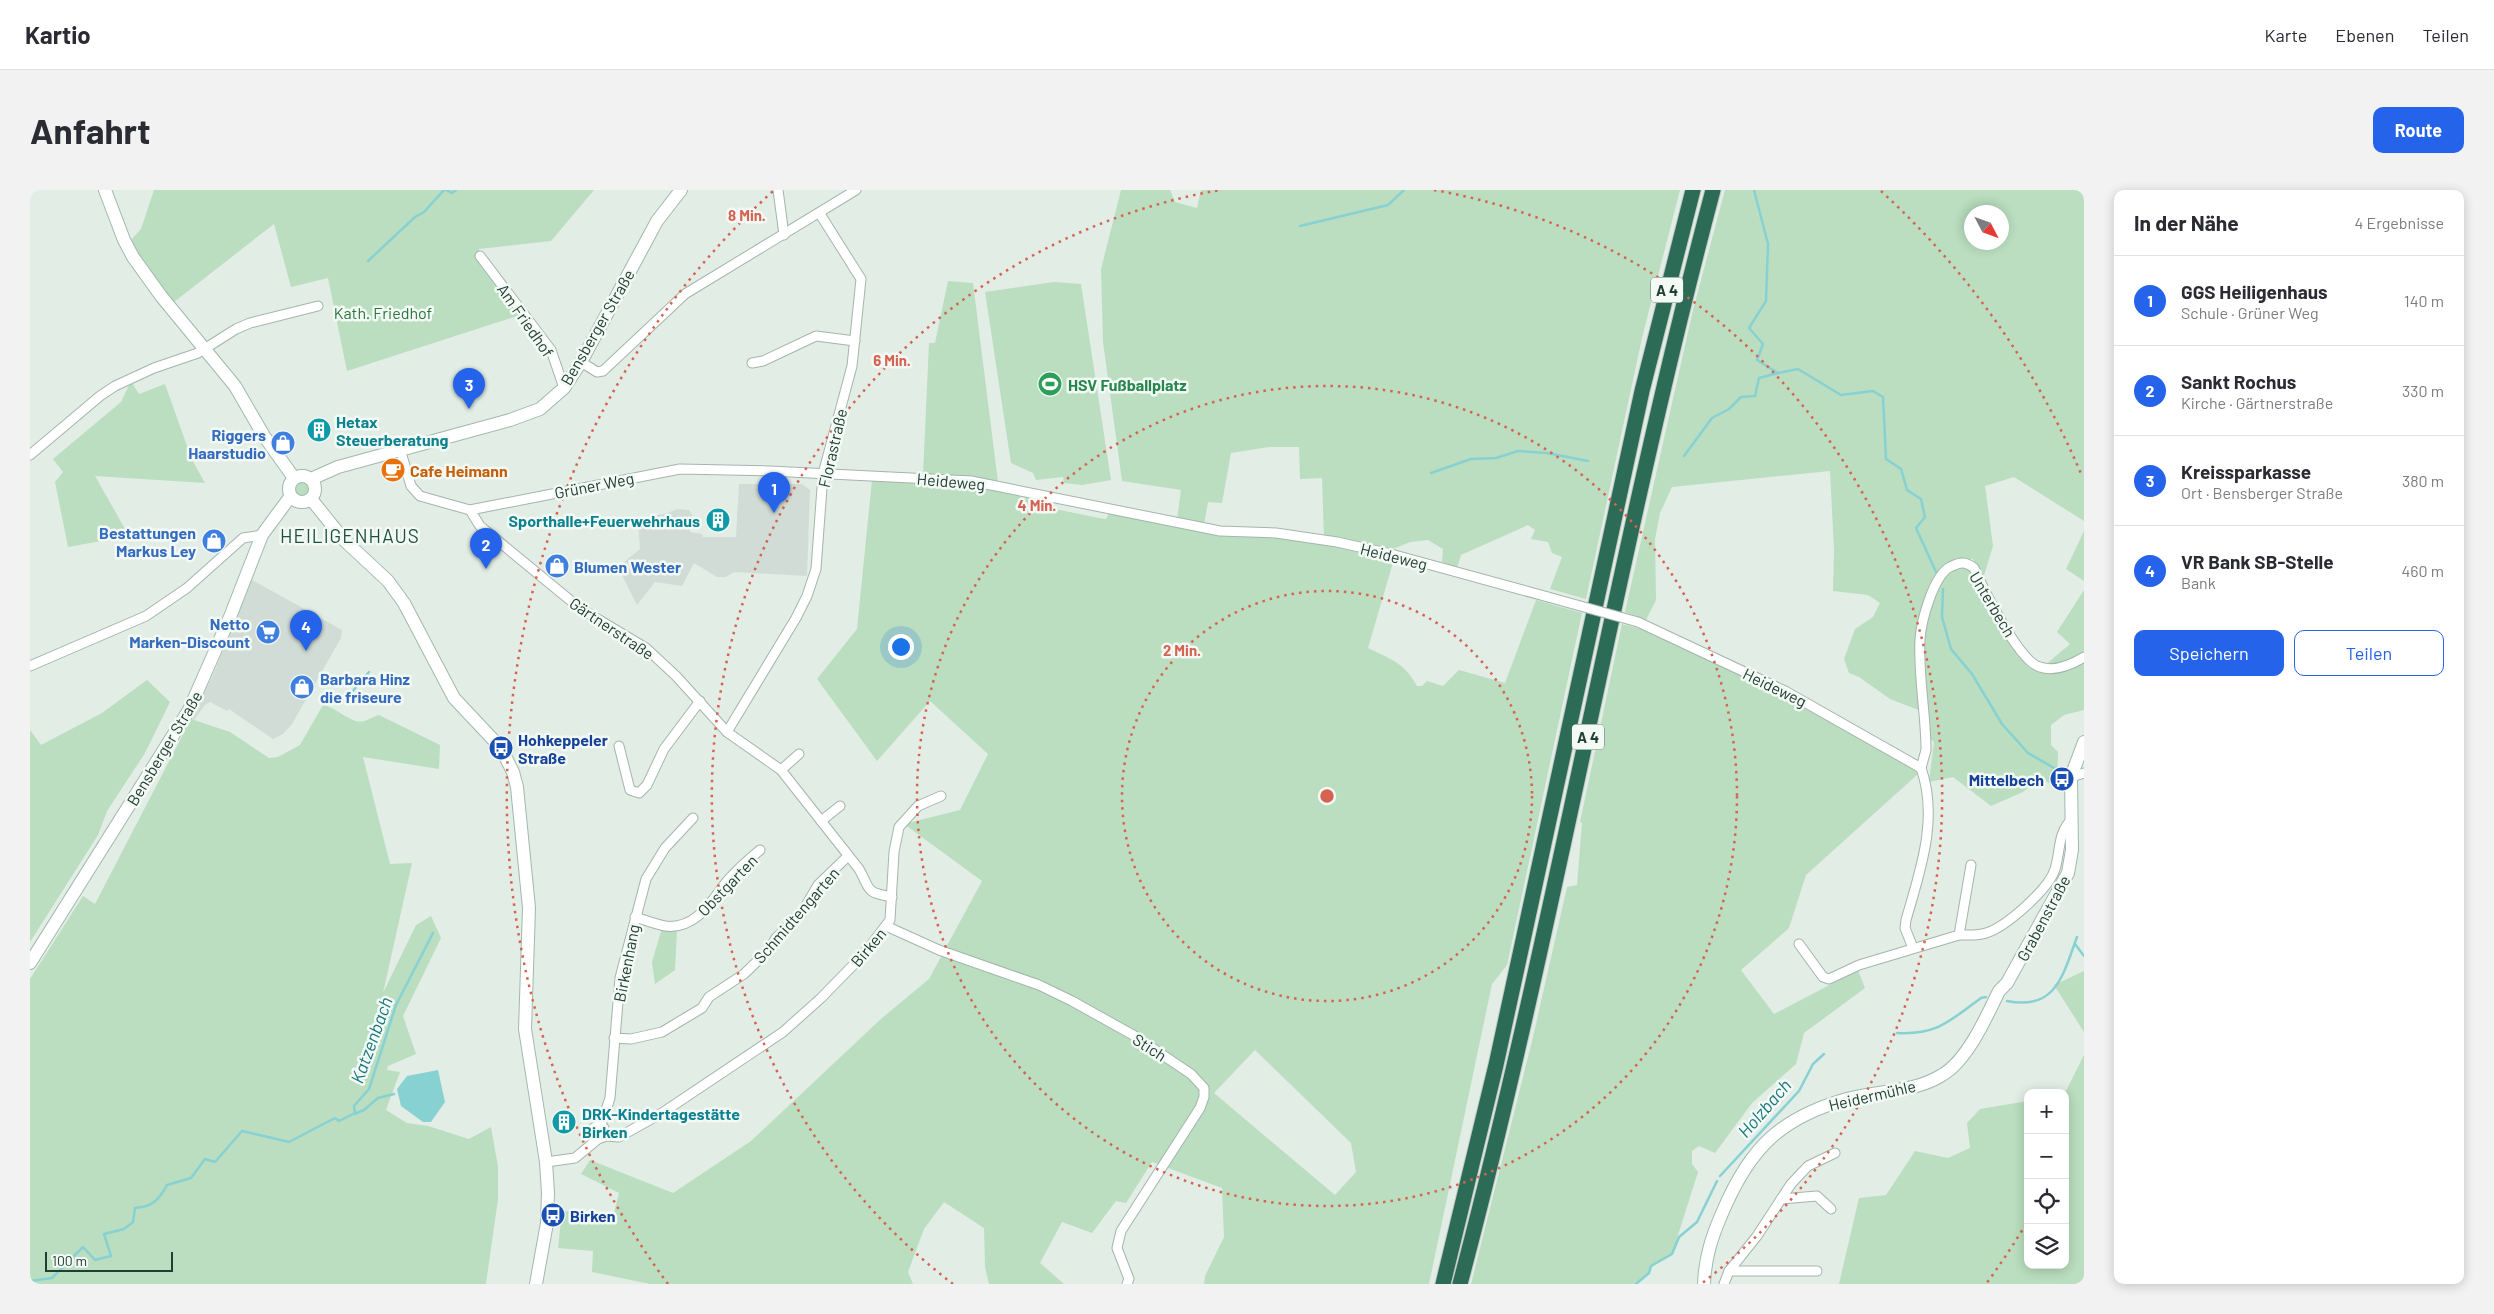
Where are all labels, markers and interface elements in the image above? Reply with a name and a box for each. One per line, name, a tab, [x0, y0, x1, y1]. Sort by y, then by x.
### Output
text: Kartio	[25, 20, 91, 49]
text: Karte	[2264, 24, 2307, 46]
text: Ebenen	[2335, 24, 2394, 46]
text: Teilen	[2422, 24, 2469, 46]
button: Route	[2373, 107, 2464, 153]
text: Anfahrt	[30, 109, 150, 151]
north arrow	[1964, 205, 2009, 250]
text: 8 Min.	[728, 206, 766, 224]
text: In der Nähe	[2134, 210, 2239, 235]
text: 4 Ergebnisse	[2354, 213, 2444, 232]
street label: Bensberger Straße	[556, 266, 638, 388]
road number: A 4	[1651, 278, 1683, 302]
street label: Am Friedhof	[494, 280, 558, 361]
text: GGS Heiligenhaus	[2181, 280, 2328, 303]
text: 1	[2147, 291, 2153, 310]
text: 140 m	[2404, 291, 2444, 310]
park label: Kath. Friedhof	[334, 303, 433, 322]
text: Schule · Grüner Weg	[2181, 303, 2319, 322]
text: 6 Min.	[873, 351, 911, 369]
pin: 3	[453, 368, 485, 409]
text: Sankt Rochus	[2181, 370, 2296, 393]
sports icon: HSV Fußballplatz	[1037, 371, 1063, 397]
place label: HSV Fußballplatz	[1068, 375, 1187, 394]
text: 2	[2146, 381, 2154, 400]
text: 330 m	[2402, 381, 2444, 400]
text: Kirche · Gärtnerstraße	[2181, 393, 2333, 412]
street label: Florastraße	[814, 407, 850, 489]
place label: Hetax Steuerberatung	[336, 412, 448, 449]
building icon: Hetax Steuerberatung	[306, 417, 332, 443]
place label: Riggers Haarstudio	[188, 425, 266, 462]
shop icon: Riggers Haarstudio	[270, 430, 296, 456]
cafe icon: Cafe Heimann	[380, 457, 406, 483]
text: Kreissparkasse	[2181, 460, 2311, 483]
place label: Cafe Heimann	[410, 461, 508, 480]
street label: Grüner Weg	[553, 468, 635, 502]
street label: Heideweg	[916, 469, 986, 493]
text: 3	[2146, 471, 2154, 490]
text: 380 m	[2402, 471, 2444, 490]
pin: 1	[758, 472, 790, 513]
text: Ort · Bensberger Straße	[2181, 483, 2343, 502]
text: 4 Min.	[1018, 496, 1056, 514]
building icon: Sporthalle+Feuerwehrhaus	[705, 507, 731, 533]
place label: Sporthalle+Feuerwehrhaus	[509, 511, 700, 530]
place label: Bestattungen Markus Ley	[99, 523, 196, 560]
district label: HEILIGENHAUS	[280, 524, 420, 547]
shop icon: Bestattungen Markus Ley	[201, 528, 227, 554]
pin: 2	[470, 528, 502, 569]
street label: Heideweg	[1358, 538, 1430, 574]
text: VR Bank SB-Stelle	[2181, 550, 2334, 573]
shop icon: Blumen Wester	[544, 553, 570, 579]
place label: Blumen Wester	[574, 557, 681, 576]
text: 4	[2145, 561, 2155, 580]
text: 460 m	[2401, 561, 2444, 580]
street label: Unterbech	[1966, 568, 2020, 640]
text: Bank	[2181, 573, 2216, 592]
street label: Gärtnerstraße	[566, 593, 658, 663]
pin: 4	[290, 610, 322, 651]
place label: Netto Marken-Discount	[129, 614, 250, 651]
supermarket icon: Netto Marken-Discount	[255, 619, 281, 645]
button: Speichern	[2134, 630, 2284, 676]
button: Teilen	[2294, 630, 2444, 676]
your location	[888, 634, 914, 660]
text: 2 Min.	[1163, 641, 1201, 659]
street label: Heideweg	[1740, 663, 1810, 711]
place label: Barbara Hinz die friseure	[320, 669, 410, 706]
shop icon: Barbara Hinz die friseure	[289, 674, 315, 700]
street label: Bensberger Straße	[122, 687, 206, 809]
road number: A 4	[1572, 724, 1604, 750]
place label: Hohkeppeler Straße	[518, 730, 608, 767]
bus stop icon: Hohkeppeler Straße	[488, 735, 514, 761]
bus stop icon: Mittelbech	[2049, 766, 2075, 792]
place label: Mittelbech	[1969, 770, 2044, 789]
centre of rings	[1318, 787, 1336, 805]
street label: Obstgarten	[693, 850, 761, 920]
street label: Schmidtengarten	[749, 863, 843, 967]
street label: Grabenstraße	[2012, 872, 2074, 964]
street label: Birkenhang	[609, 923, 643, 1003]
street label: Birken	[846, 924, 890, 970]
water label: Katzenbach	[345, 994, 397, 1086]
street label: Stich	[1130, 1029, 1170, 1065]
water label: Holzbach	[1733, 1074, 1795, 1142]
street label: Heidermühle	[1827, 1076, 1917, 1114]
map controls	[2024, 1089, 2069, 1269]
button: +	[2024, 1089, 2069, 1134]
place label: DRK-Kindertagestätte Birken	[582, 1104, 740, 1141]
building icon: DRK-Kindertagestätte Birken	[551, 1109, 577, 1135]
button: −	[2024, 1134, 2069, 1179]
button: locate	[2024, 1179, 2069, 1224]
bus stop icon: Birken	[540, 1202, 566, 1228]
place label: Birken	[570, 1206, 615, 1225]
button: layers	[2024, 1224, 2069, 1269]
scale bar	[45, 1249, 172, 1272]
text: 100 m	[52, 1252, 87, 1269]

